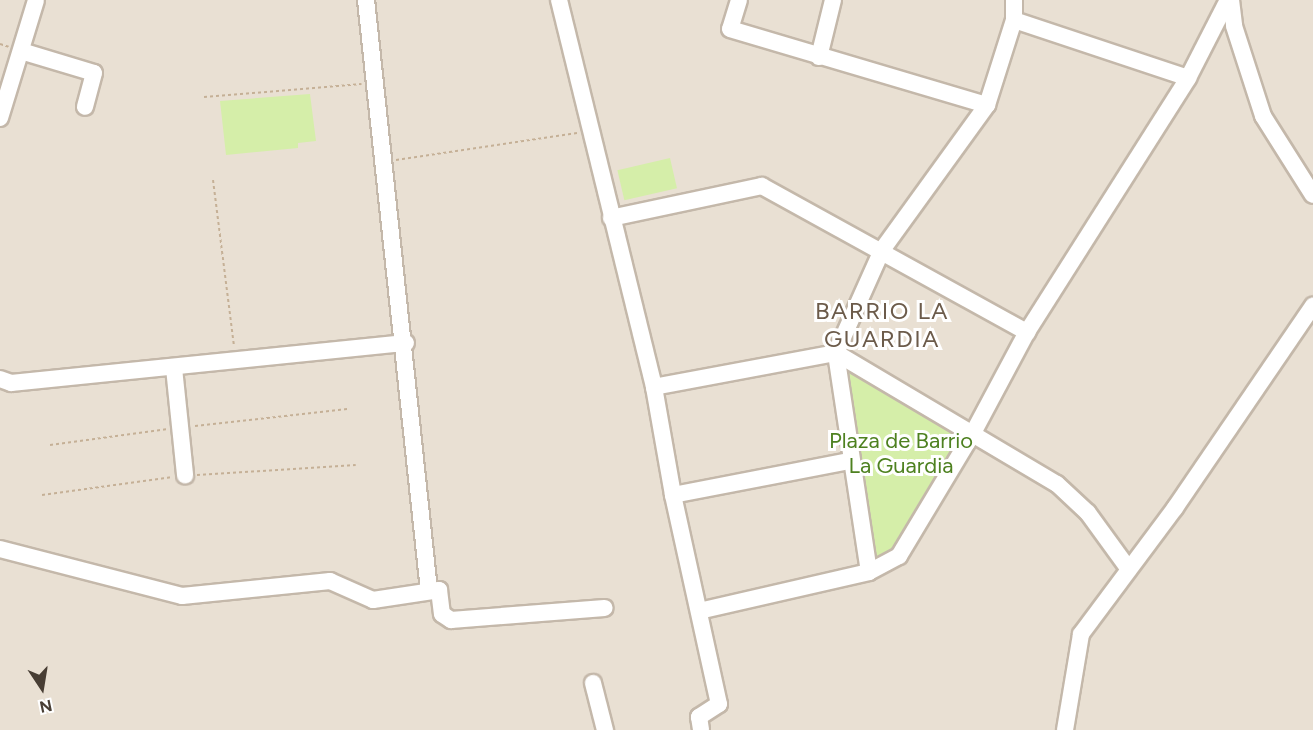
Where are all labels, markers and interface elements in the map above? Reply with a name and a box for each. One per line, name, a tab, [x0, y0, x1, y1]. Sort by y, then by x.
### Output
district label: BARRIO LA GUARDIA	[815, 297, 949, 353]
park label: Plaza de Barrio La Guardia	[829, 427, 973, 478]
north arrow	[12, 658, 72, 718]
text: N	[38, 696, 54, 717]

